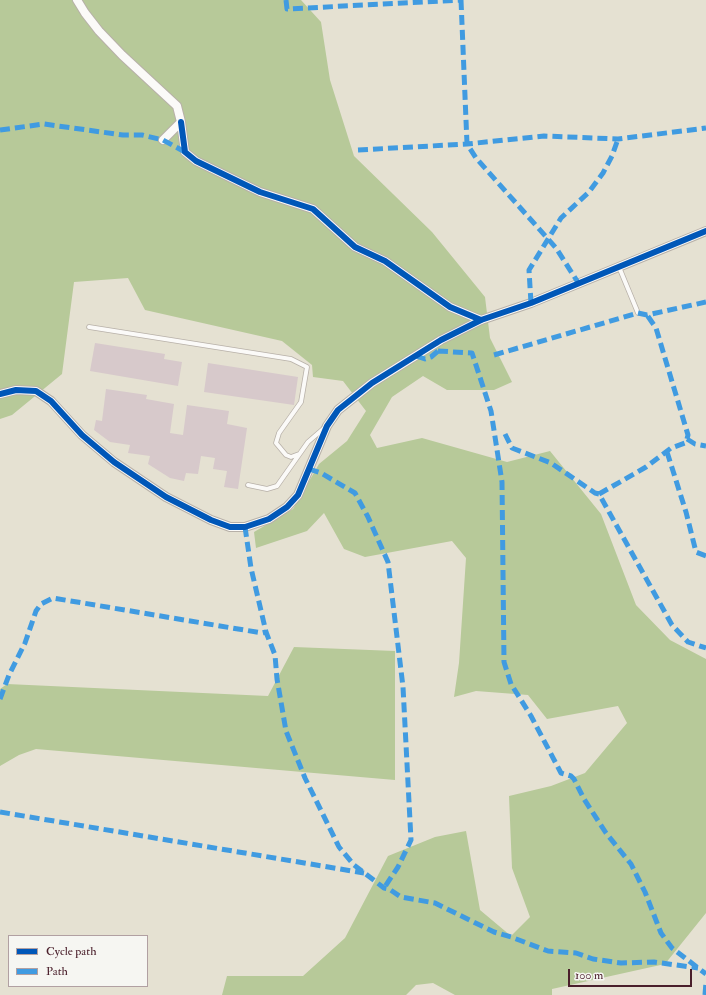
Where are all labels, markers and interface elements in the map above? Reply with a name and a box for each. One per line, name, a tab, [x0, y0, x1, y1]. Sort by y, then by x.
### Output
legend	[8, 935, 148, 987]
text: Cycle path	[46, 944, 96, 959]
scale bar	[570, 961, 694, 987]
text: Path	[46, 964, 68, 979]
text: 100 m	[575, 968, 603, 983]

